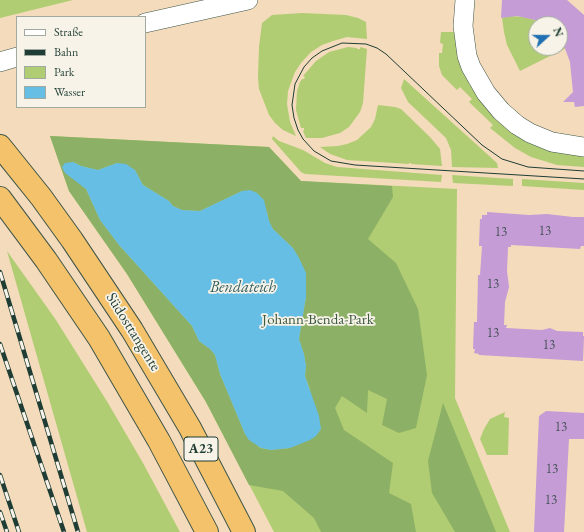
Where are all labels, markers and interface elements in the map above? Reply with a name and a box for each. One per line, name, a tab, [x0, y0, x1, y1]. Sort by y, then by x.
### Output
legend	[16, 16, 146, 108]
north arrow	[528, 16, 568, 56]
text: Straße	[54, 24, 83, 40]
text: N	[550, 25, 566, 39]
text: Bahn	[54, 44, 78, 60]
text: Park	[54, 64, 74, 80]
text: Wasser	[54, 84, 85, 100]
house number: 13	[539, 223, 551, 239]
house number: 13	[495, 224, 507, 240]
house number: 13	[487, 276, 499, 292]
water label: Bendateich	[210, 278, 276, 298]
street label: Südosttangente	[102, 290, 164, 374]
park label: Johann-Benda-Park	[262, 311, 374, 329]
house number: 13	[487, 325, 499, 341]
house number: 13	[543, 337, 555, 353]
house number: 13	[555, 419, 567, 435]
road number: A23	[184, 437, 218, 461]
house number: 13	[546, 461, 558, 477]
house number: 13	[545, 492, 557, 508]

